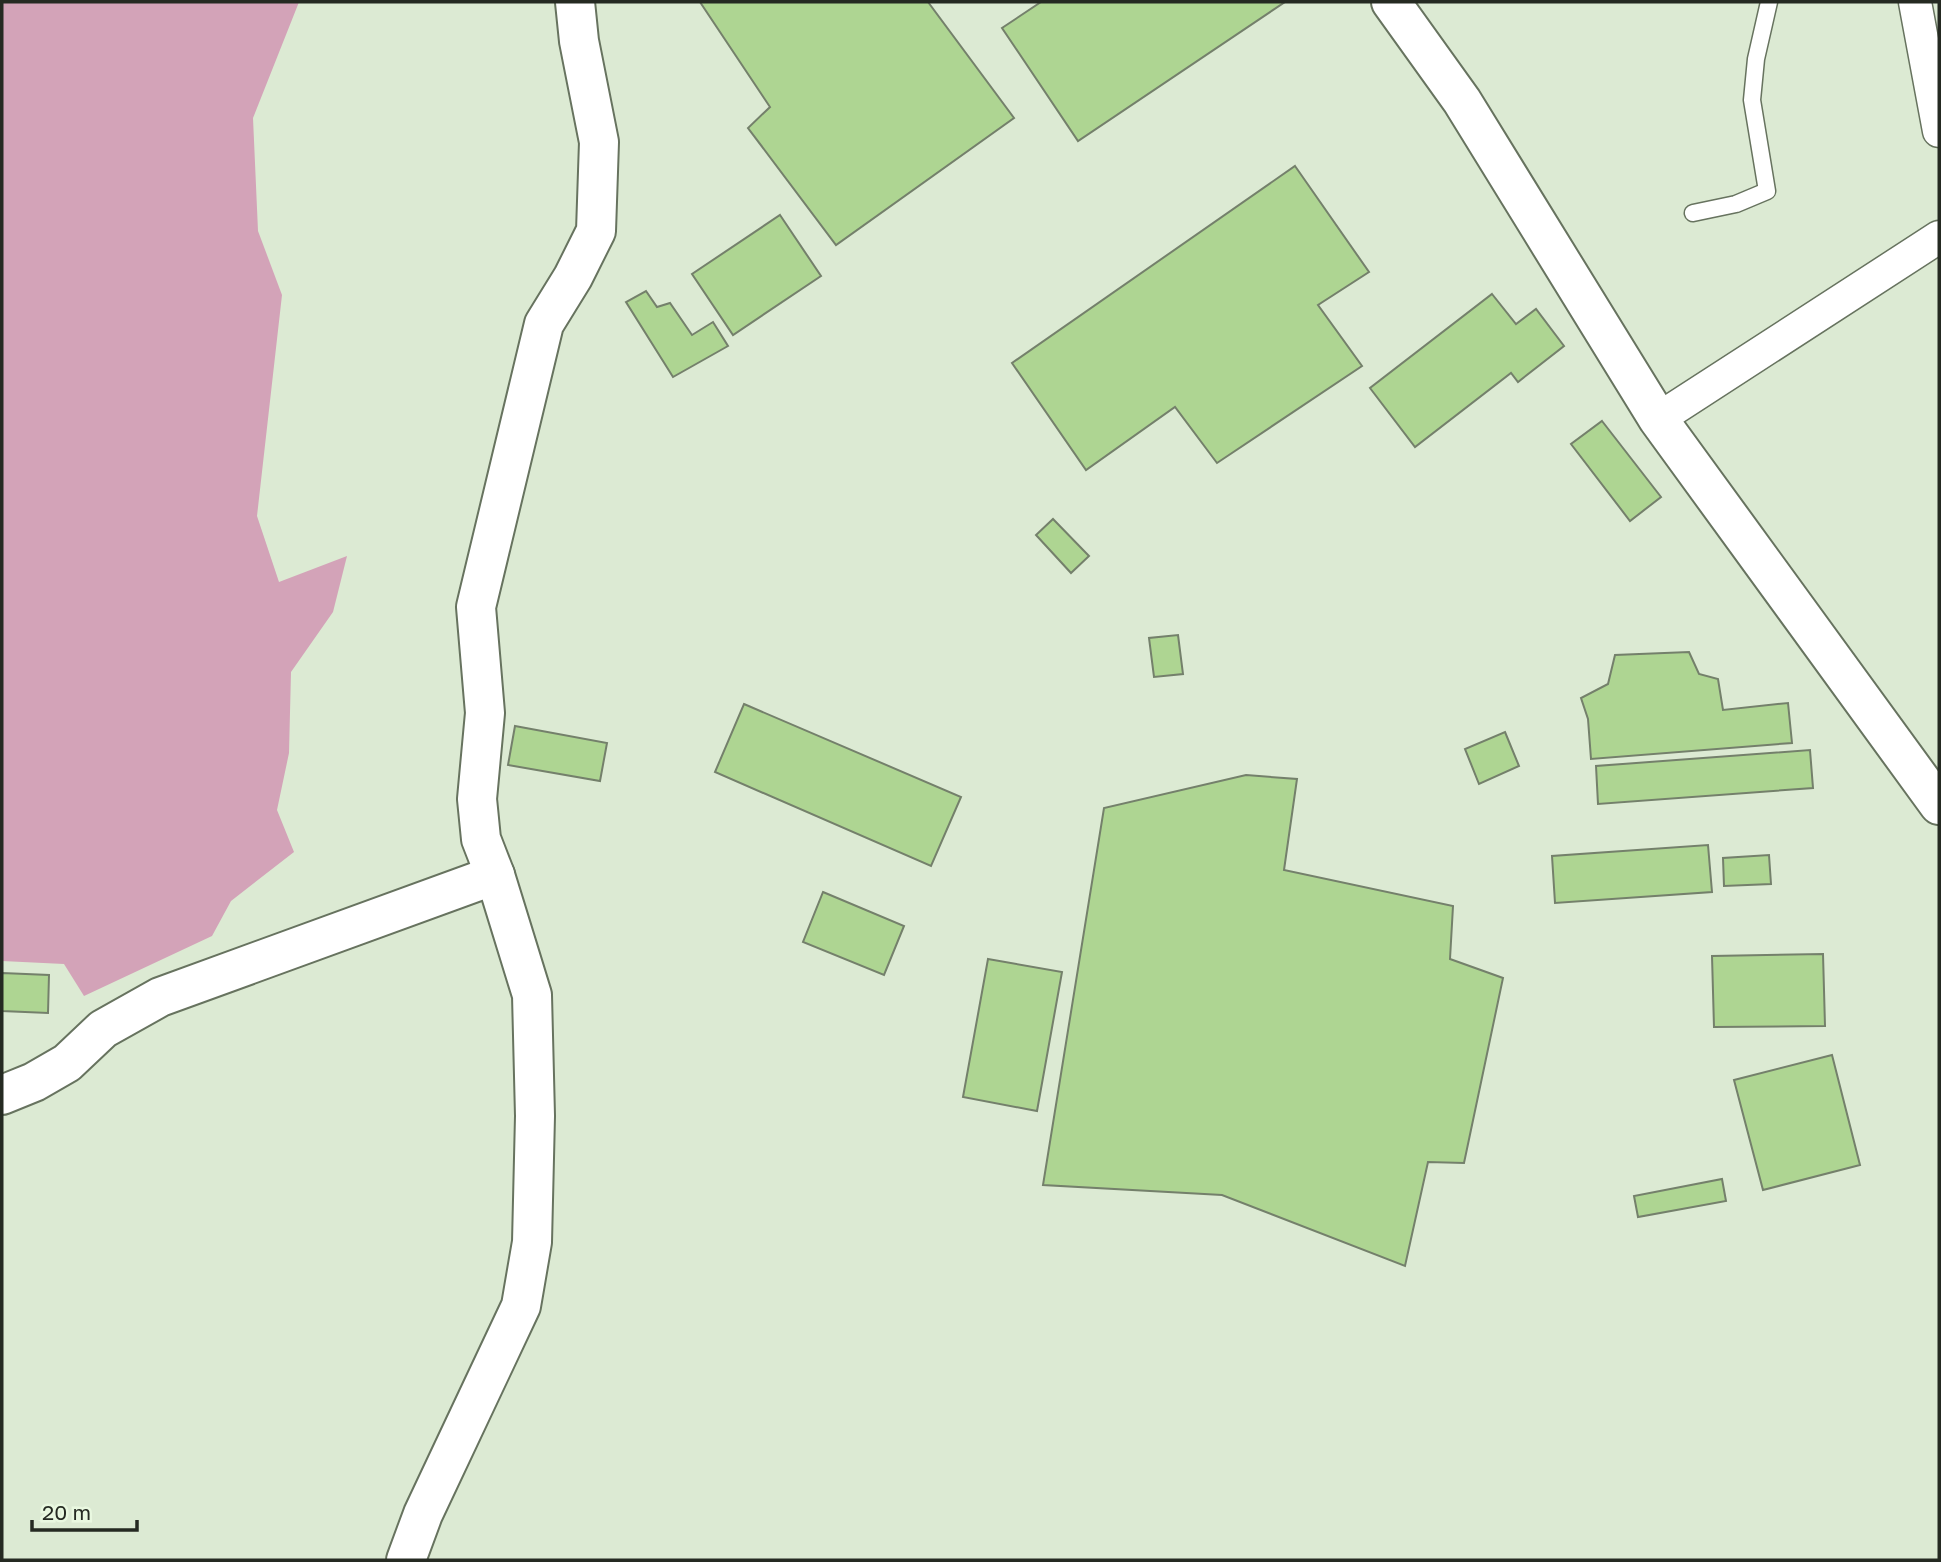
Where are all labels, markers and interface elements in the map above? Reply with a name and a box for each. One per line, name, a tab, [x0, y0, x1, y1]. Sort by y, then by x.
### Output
scale bar	[32, 1488, 136, 1532]
text: 20 m	[42, 1499, 91, 1525]

